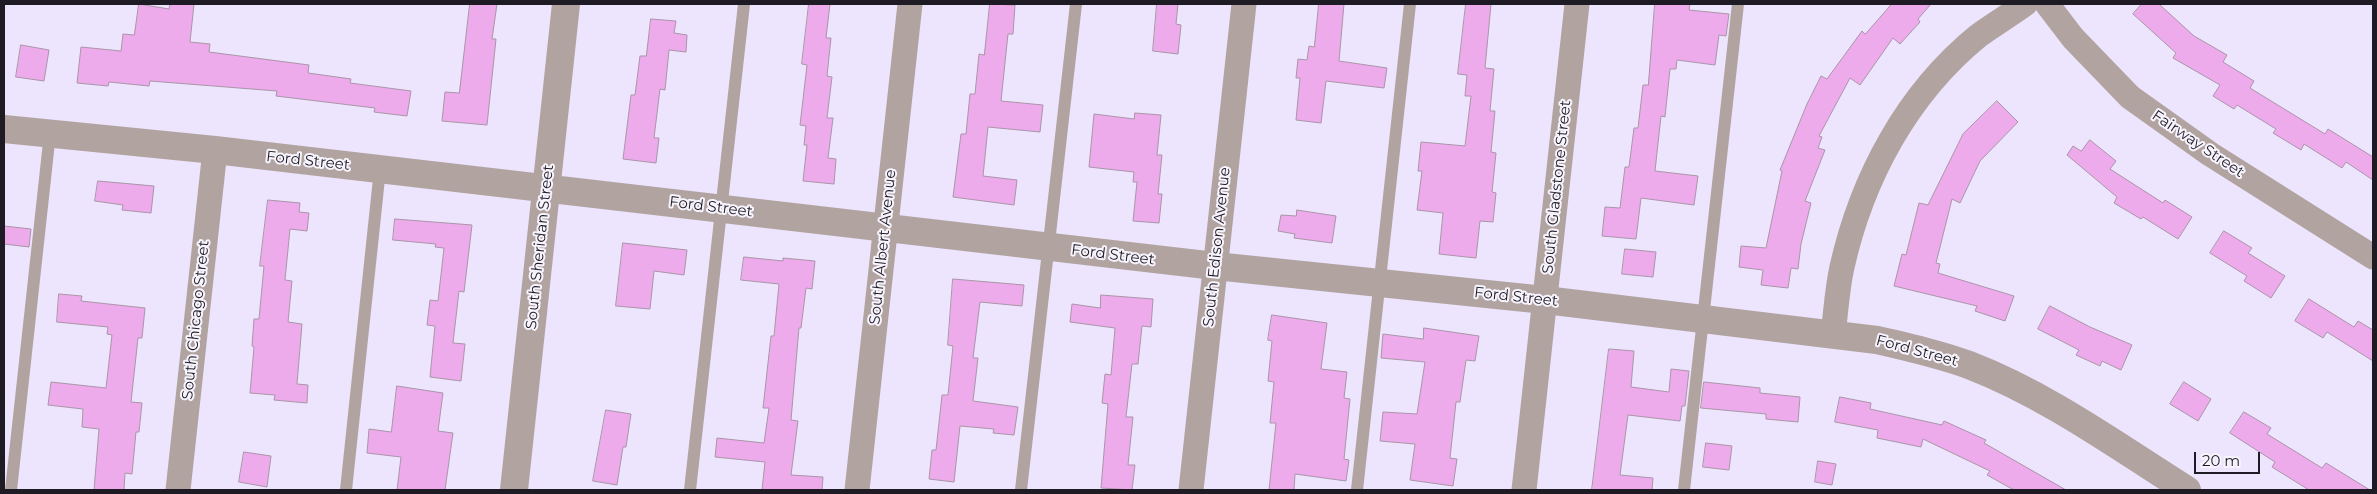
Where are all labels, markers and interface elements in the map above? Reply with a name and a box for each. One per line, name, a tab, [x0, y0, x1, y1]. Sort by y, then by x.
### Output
street label: South Gladstone Street	[1539, 99, 1575, 275]
street label: Fairway Street	[2149, 107, 2247, 181]
street label: Ford Street	[265, 148, 351, 174]
street label: South Sheridan Street	[522, 164, 558, 330]
street label: South Edison Avenue	[1200, 166, 1234, 328]
street label: South Albert Avenue	[866, 169, 900, 325]
street label: Ford Street	[668, 193, 754, 221]
street label: South Chicago Street	[179, 240, 213, 400]
street label: Ford Street	[1070, 241, 1156, 269]
street label: Ford Street	[1473, 284, 1559, 310]
street label: Ford Street	[1874, 331, 1960, 371]
scale bar	[2197, 442, 2263, 474]
text: 20 m	[2202, 451, 2240, 470]

